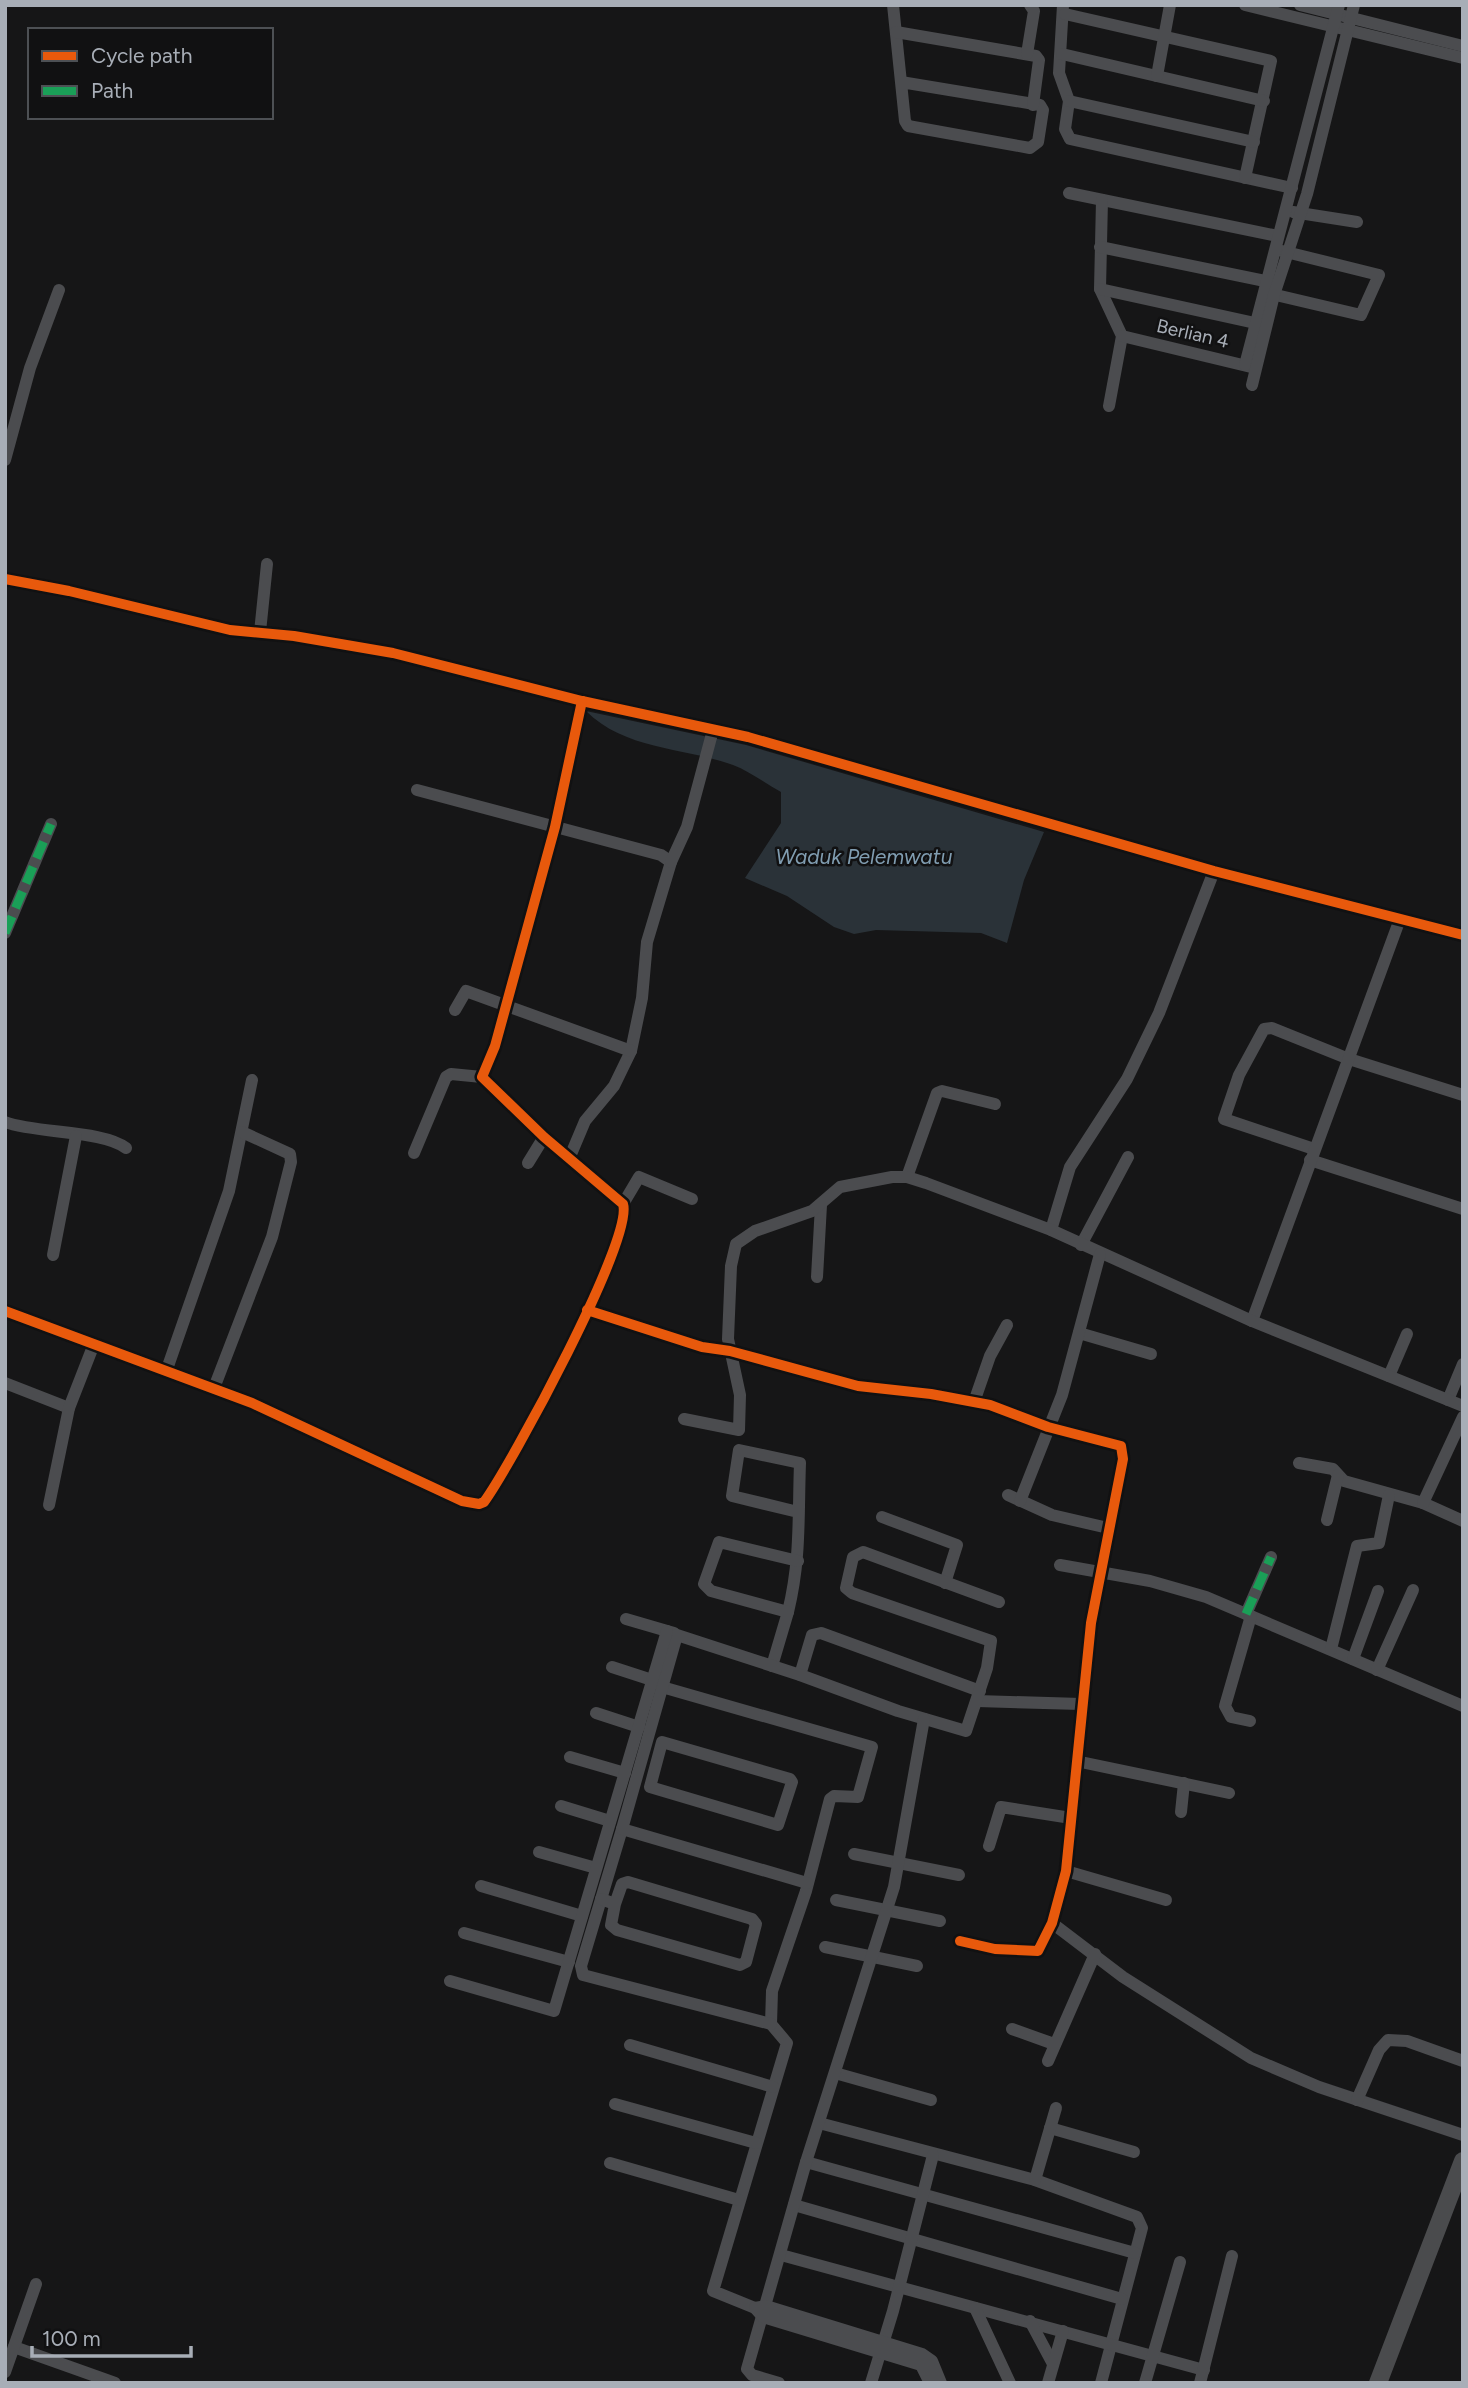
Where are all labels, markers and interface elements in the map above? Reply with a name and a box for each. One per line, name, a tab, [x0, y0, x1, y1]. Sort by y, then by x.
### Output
legend	[28, 28, 273, 119]
text: Cycle path	[91, 43, 192, 68]
text: Path	[91, 78, 133, 103]
street label: Berlian 4	[1154, 314, 1232, 353]
water label: Waduk Pelemwatu	[776, 844, 953, 869]
scale bar	[32, 2314, 191, 2358]
text: 100 m	[42, 2326, 101, 2351]

